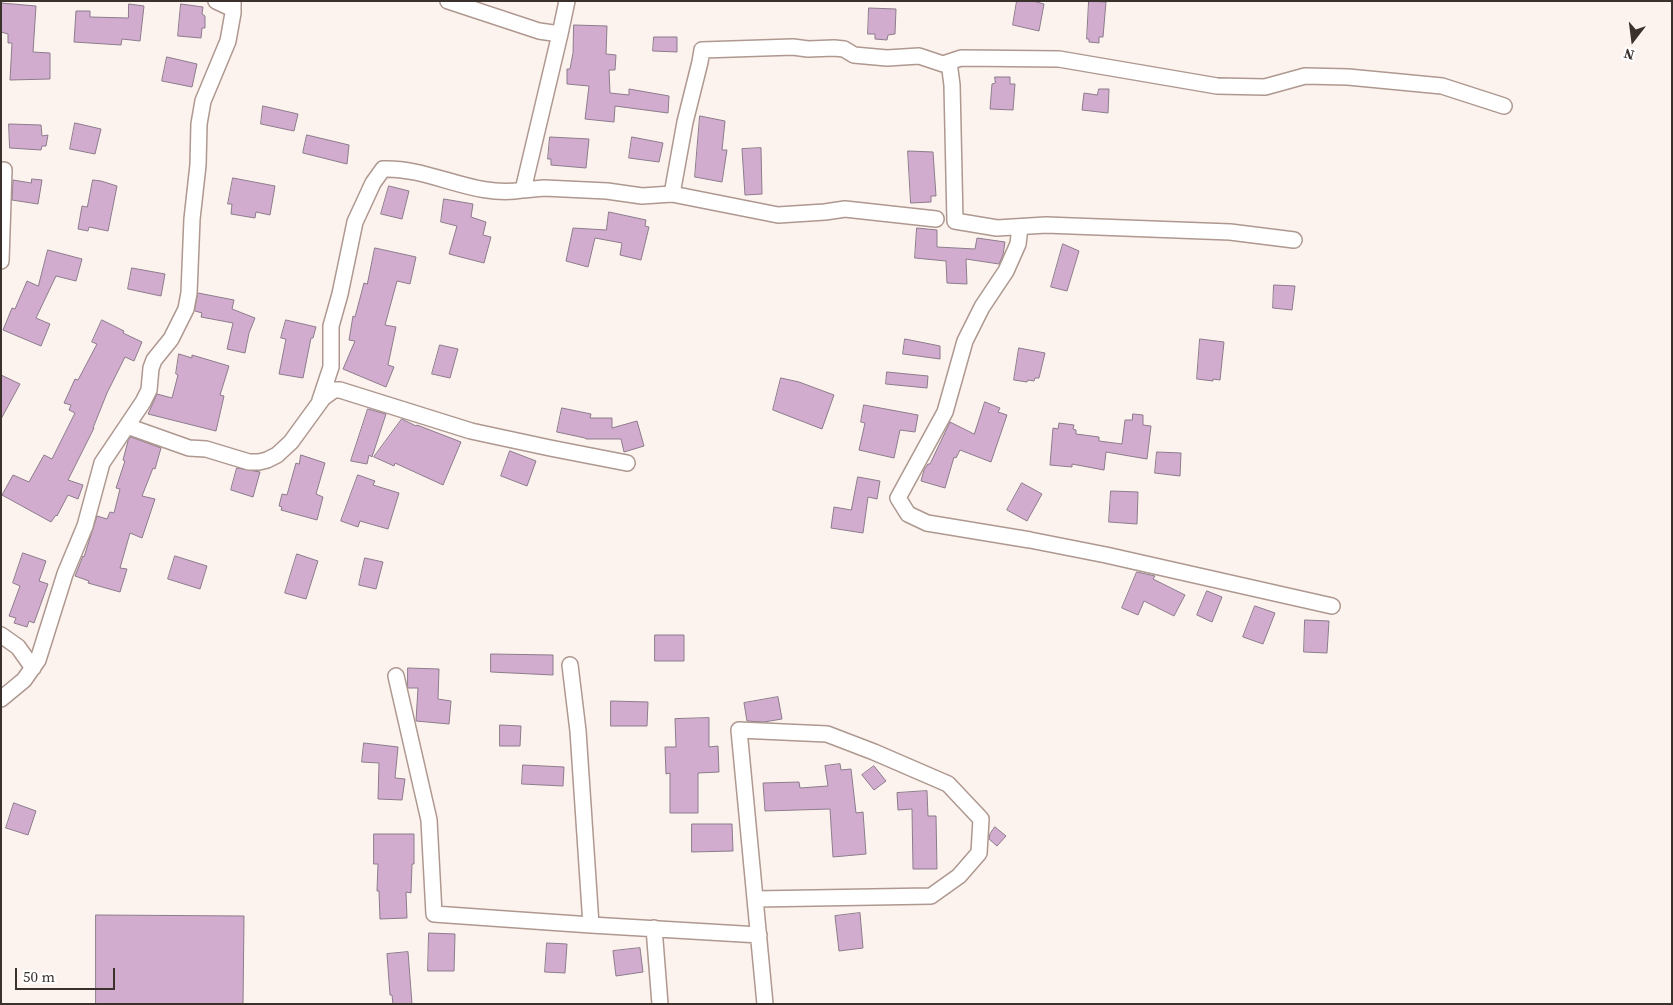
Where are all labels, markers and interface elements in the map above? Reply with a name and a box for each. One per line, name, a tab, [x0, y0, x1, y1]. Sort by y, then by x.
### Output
north arrow	[1608, 15, 1658, 65]
text: N	[1622, 44, 1637, 65]
scale bar	[18, 958, 118, 990]
text: 50 m	[23, 966, 55, 987]

